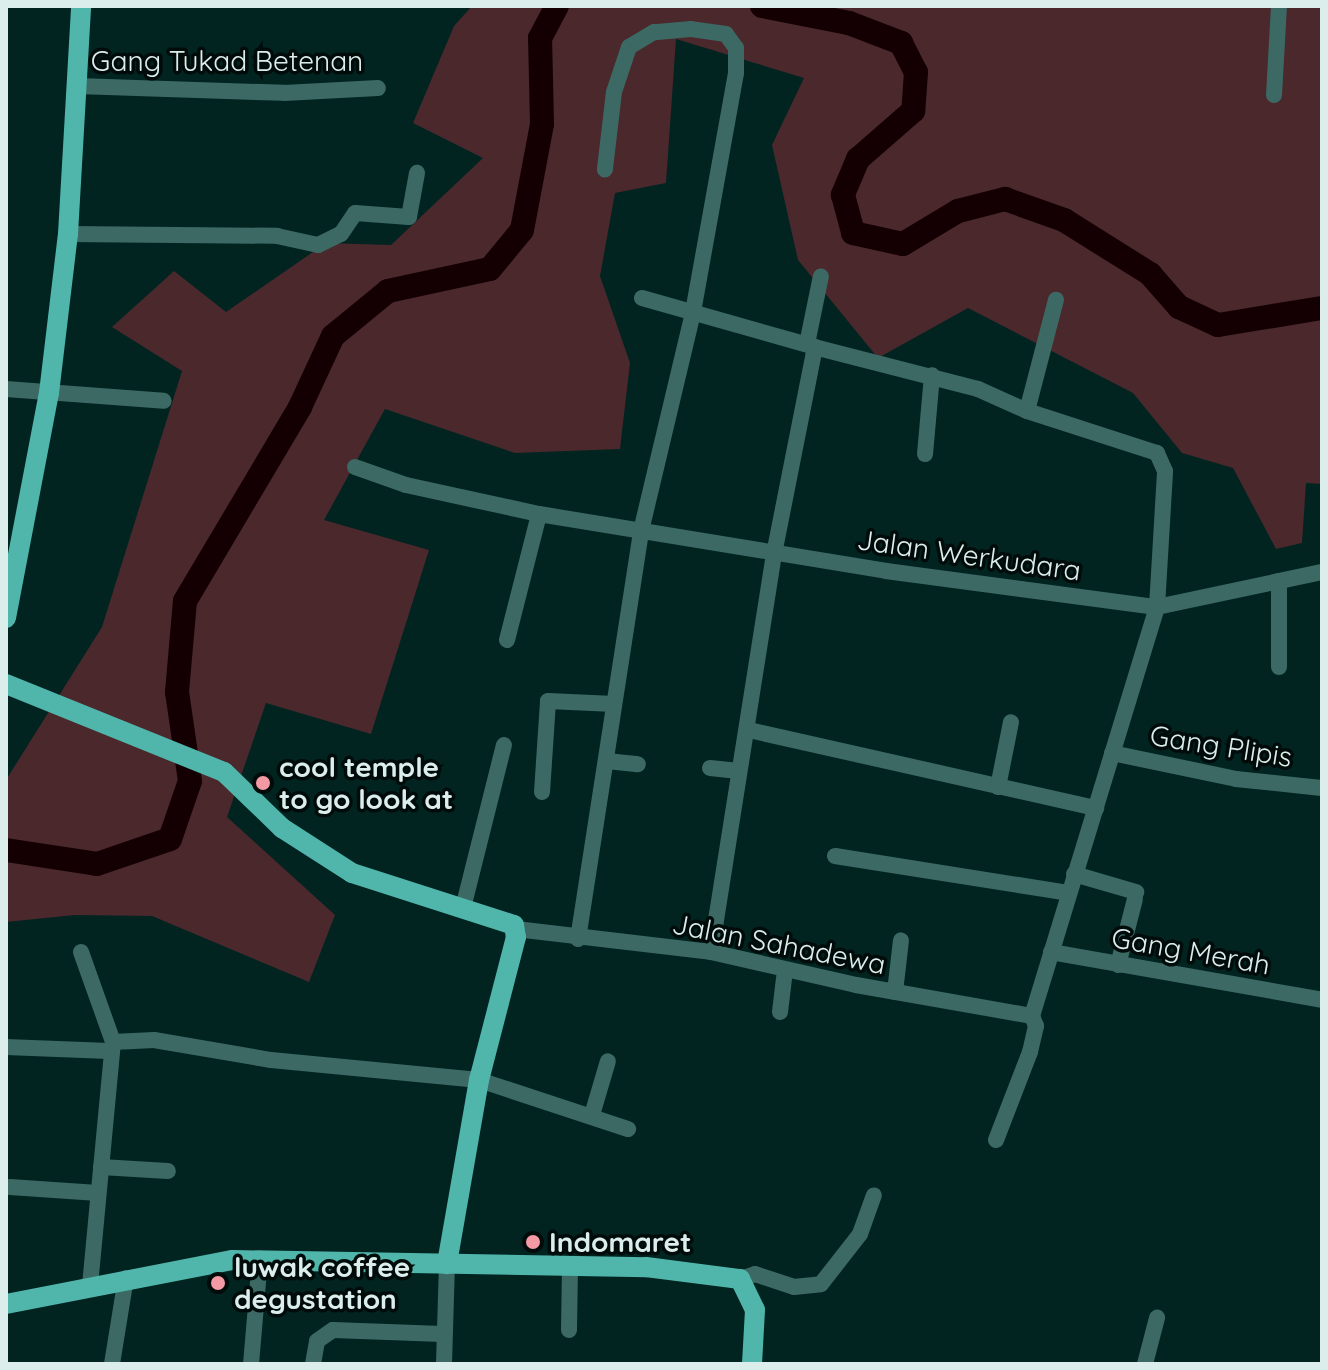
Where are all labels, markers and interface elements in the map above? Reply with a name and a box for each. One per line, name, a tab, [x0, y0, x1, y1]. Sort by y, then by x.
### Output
street label: Gang Tukad Betenan	[91, 44, 363, 78]
street label: Jalan Werkudara	[855, 523, 1083, 587]
street label: Gang Plipis	[1148, 718, 1294, 774]
place label: cool temple to go look at	[279, 750, 453, 816]
marker: cool temple to go look at	[254, 774, 272, 792]
street label: Jalan Sahadewa	[669, 907, 889, 981]
street label: Gang Merah	[1109, 921, 1273, 981]
place label: Indomaret	[549, 1225, 691, 1259]
marker: Indomaret	[524, 1233, 542, 1251]
place label: luwak coffee degustation	[234, 1250, 410, 1316]
marker: luwak coffee degustation	[209, 1274, 227, 1292]

